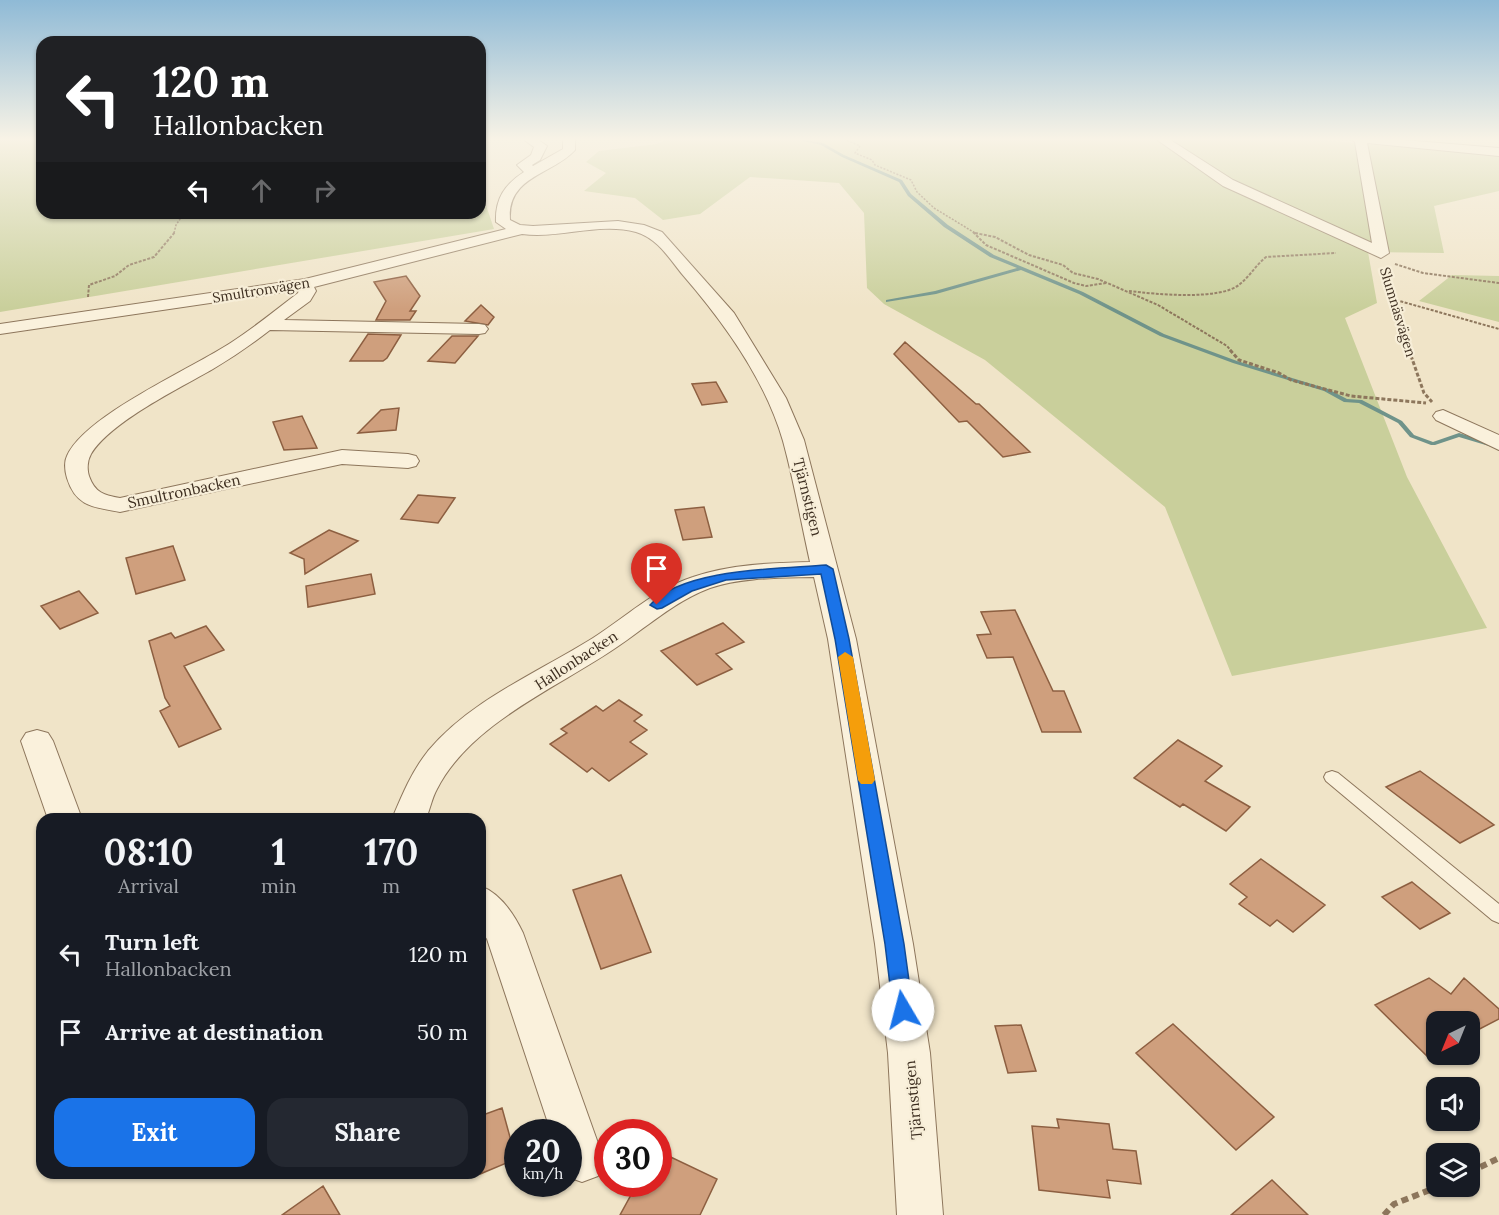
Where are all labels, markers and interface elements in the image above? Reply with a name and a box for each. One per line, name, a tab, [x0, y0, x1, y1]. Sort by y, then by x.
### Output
text: 120 m	[153, 55, 269, 109]
icon: left	[54, 60, 132, 138]
text: Hallonbacken	[153, 108, 324, 142]
icon: left	[182, 174, 215, 207]
icon: ahead	[245, 174, 278, 207]
icon: right	[308, 174, 341, 207]
street label: Slumnäsvägen	[1376, 265, 1420, 359]
street label: Smultronvägen	[211, 273, 311, 307]
street label: Tjärnstigen	[789, 456, 827, 538]
street label: Smultronbacken	[126, 470, 242, 512]
pin	[631, 543, 682, 605]
icon: arrive	[640, 552, 673, 585]
street label: Hallonbacken	[531, 626, 621, 694]
text: 08:10	[103, 829, 194, 875]
text: 1	[271, 829, 286, 875]
text: 170	[364, 829, 419, 875]
text: Arrival	[118, 873, 179, 898]
text: min	[261, 873, 297, 898]
text: m	[382, 873, 400, 898]
text: Turn left	[105, 928, 199, 956]
icon: left	[54, 938, 87, 971]
text: 120 m	[409, 940, 468, 968]
text: Hallonbacken	[105, 956, 232, 981]
position arrow	[871, 978, 935, 1042]
north arrow	[1426, 1011, 1480, 1065]
map controls	[1426, 1011, 1480, 1197]
icon: arrive	[54, 1016, 87, 1049]
text: Arrive at destination	[105, 1018, 323, 1046]
text: 50 m	[417, 1018, 468, 1046]
street label: Tjärnstigen	[900, 1060, 926, 1140]
button: sound	[1426, 1077, 1480, 1131]
button: Exit	[54, 1098, 255, 1167]
button: Share	[267, 1098, 468, 1167]
speed limit sign: 30	[594, 1119, 672, 1197]
text: 20	[525, 1132, 561, 1170]
button: layers	[1426, 1143, 1480, 1197]
text: km/h	[523, 1164, 563, 1183]

